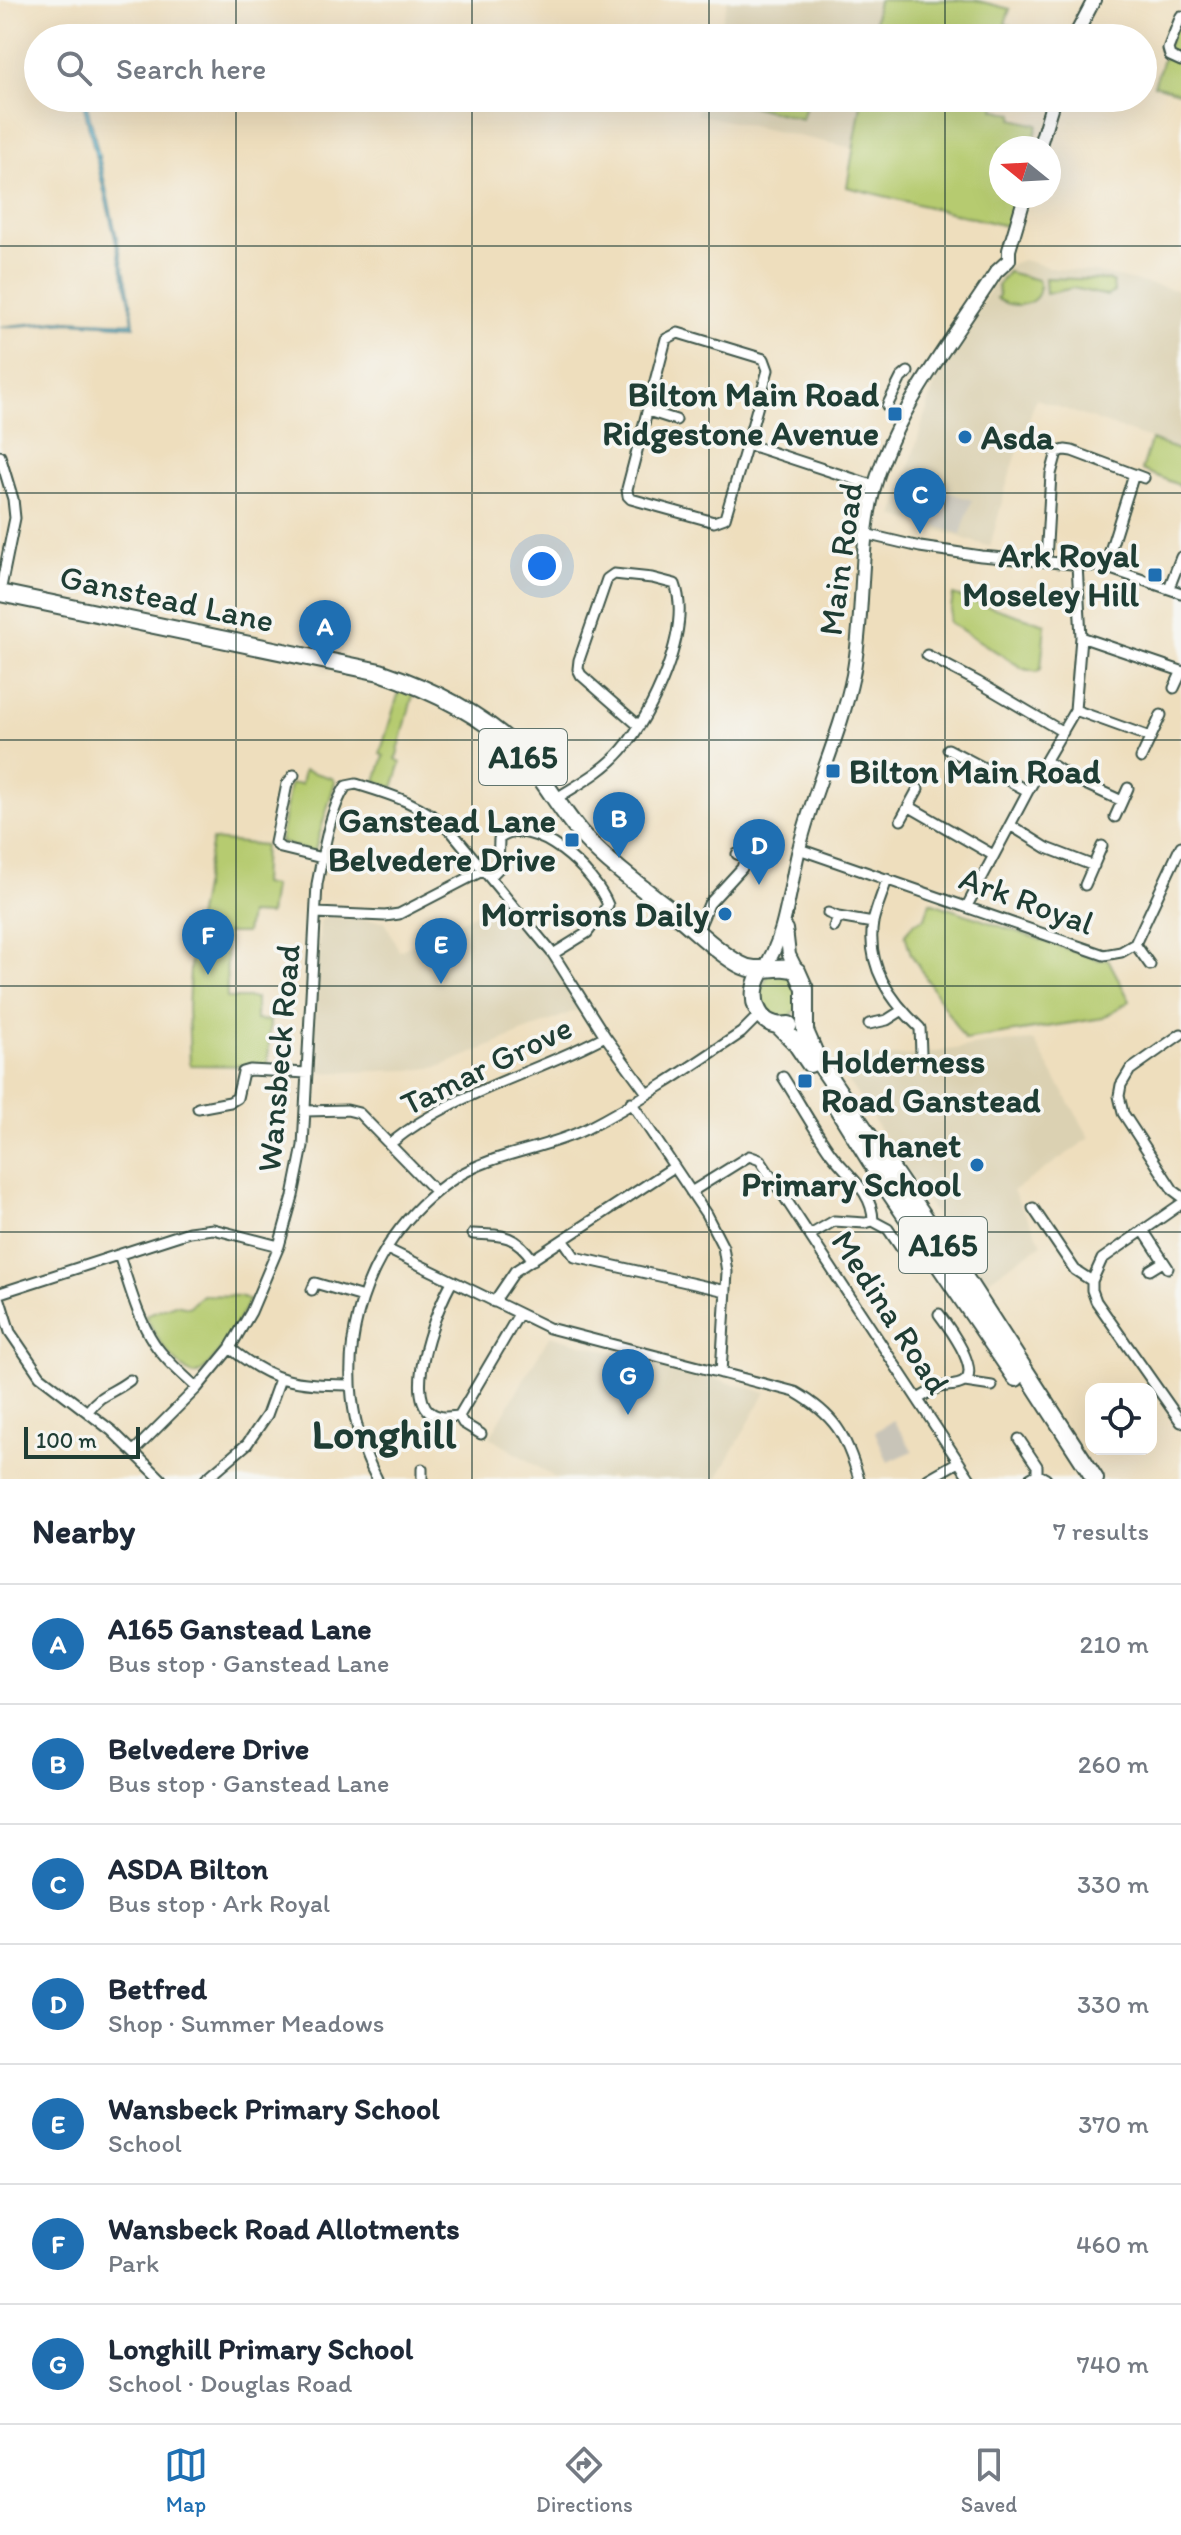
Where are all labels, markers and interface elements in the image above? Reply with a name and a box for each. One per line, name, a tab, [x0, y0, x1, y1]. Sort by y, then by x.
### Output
search box	[24, 24, 1157, 112]
icon: search	[52, 46, 96, 90]
text: Search here	[116, 50, 266, 87]
north arrow	[989, 136, 1061, 208]
place label: Bilton Main Road Ridgestone Avenue	[602, 374, 880, 454]
marker: Bilton Main Road Ridgestone Avenue	[886, 405, 904, 423]
place label: Asda	[981, 417, 1054, 458]
marker: Asda	[956, 428, 974, 446]
pin: C	[894, 468, 946, 534]
street label: Main Road	[809, 480, 872, 638]
place label: Ark Royal Moseley Hill	[962, 535, 1139, 615]
your location	[522, 546, 562, 586]
street label: Ganstead Lane	[56, 556, 278, 641]
marker: Ark Royal Moseley Hill	[1146, 566, 1164, 584]
pin: A	[299, 600, 351, 666]
road number: A165	[479, 729, 567, 785]
place label: Bilton Main Road	[849, 751, 1101, 792]
marker: Bilton Main Road	[824, 762, 842, 780]
pin: B	[593, 792, 645, 858]
place label: Ganstead Lane Belvedere Drive	[328, 800, 556, 880]
pin: D	[733, 819, 785, 885]
marker: Ganstead Lane Belvedere Drive	[563, 831, 581, 849]
street label: Ark Royal	[954, 857, 1100, 944]
place label: Morrisons Daily	[481, 894, 710, 935]
marker: Morrisons Daily	[716, 905, 734, 923]
pin: F	[182, 909, 234, 975]
pin: E	[415, 918, 467, 984]
street label: Wansbeck Road	[248, 942, 309, 1174]
street label: Tamar Grove	[394, 1006, 579, 1125]
place label: Holderness Road Ganstead	[821, 1041, 1041, 1121]
marker: Holderness Road Ganstead	[796, 1072, 814, 1090]
place label: Thanet Primary School	[741, 1125, 961, 1205]
marker: Thanet Primary School	[968, 1156, 986, 1174]
road number: A165	[899, 1217, 987, 1273]
street label: Medina Road	[823, 1223, 959, 1402]
pin: G	[602, 1349, 654, 1415]
map controls	[1085, 1383, 1157, 1455]
button: locate	[1085, 1383, 1157, 1455]
district label: Longhill	[312, 1408, 456, 1459]
scale bar	[24, 1423, 140, 1459]
text: 100 m	[36, 1427, 97, 1454]
text: Nearby	[32, 1511, 135, 1552]
text: 7 results	[1053, 1515, 1149, 1547]
text: A165 Ganstead Lane	[108, 1610, 372, 1647]
text: A	[50, 1628, 66, 1660]
text: 210 m	[1080, 1628, 1149, 1660]
text: Bus stop · Ganstead Lane	[108, 1647, 389, 1679]
text: Belvedere Drive	[108, 1730, 309, 1767]
text: B	[50, 1748, 66, 1780]
text: 260 m	[1078, 1748, 1149, 1780]
text: Bus stop · Ganstead Lane	[108, 1767, 389, 1799]
text: ASDA Bilton	[108, 1850, 268, 1887]
text: C	[50, 1868, 66, 1900]
text: 330 m	[1077, 1868, 1149, 1900]
text: Bus stop · Ark Royal	[108, 1887, 330, 1919]
text: Betfred	[108, 1970, 207, 2007]
text: D	[49, 1988, 67, 2020]
text: 330 m	[1077, 1988, 1149, 2020]
text: Shop · Summer Meadows	[108, 2007, 384, 2039]
text: Wansbeck Primary School	[108, 2090, 440, 2127]
text: E	[51, 2108, 65, 2140]
text: 370 m	[1078, 2108, 1149, 2140]
text: School	[108, 2127, 182, 2159]
text: Wansbeck Road Allotments	[108, 2210, 460, 2247]
text: F	[51, 2228, 65, 2260]
text: 460 m	[1076, 2228, 1149, 2260]
text: Park	[108, 2247, 159, 2279]
text: Longhill Primary School	[108, 2330, 413, 2367]
text: G	[49, 2348, 67, 2380]
text: 740 m	[1077, 2348, 1149, 2380]
text: School · Douglas Road	[108, 2367, 352, 2399]
tab: Map	[164, 2443, 208, 2518]
tab: Directions	[536, 2443, 633, 2518]
tab: Saved	[961, 2443, 1017, 2518]

